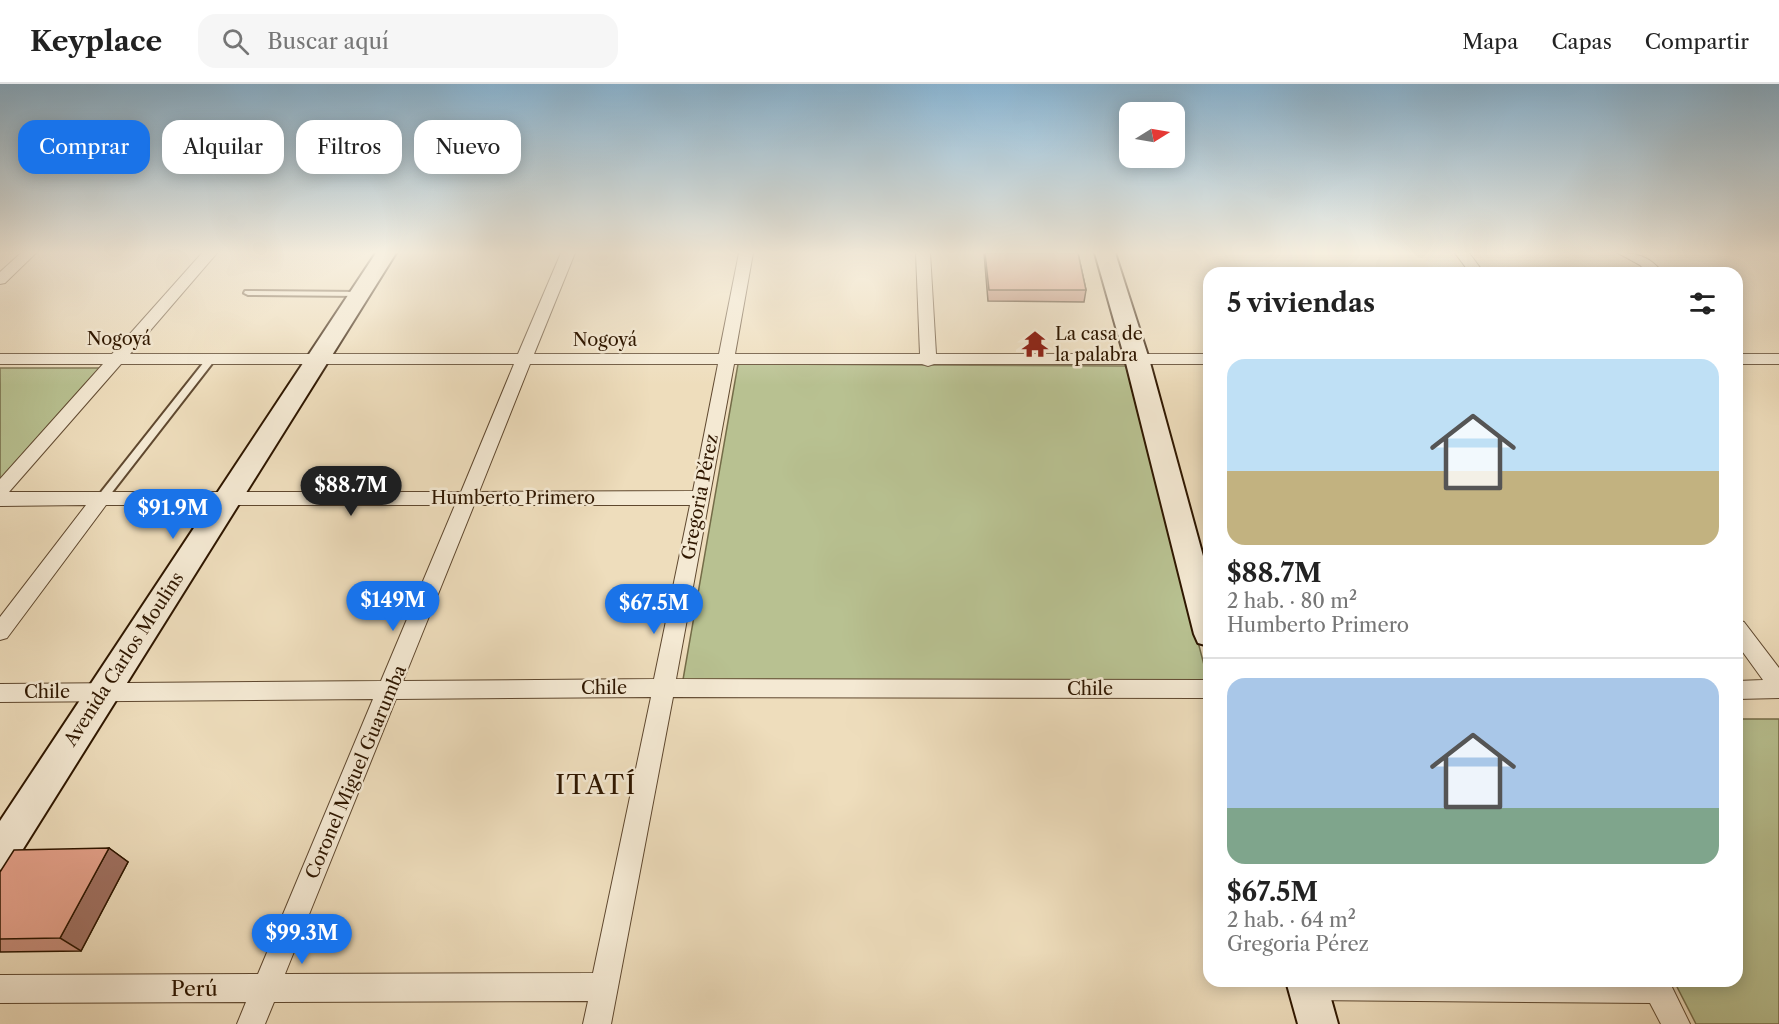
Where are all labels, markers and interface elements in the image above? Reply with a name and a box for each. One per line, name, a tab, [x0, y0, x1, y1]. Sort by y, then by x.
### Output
search box	[198, 14, 618, 68]
text: Keyplace	[30, 24, 162, 58]
icon: search	[219, 25, 252, 58]
text: Buscar aquí	[267, 28, 389, 55]
text: Mapa	[1462, 29, 1518, 54]
text: Capas	[1551, 29, 1612, 54]
text: Compartir	[1645, 29, 1749, 54]
north arrow	[1119, 102, 1185, 168]
map controls	[1119, 102, 1185, 168]
chip: Comprar	[18, 120, 150, 174]
chip: Alquilar	[162, 120, 284, 174]
chip: Filtros	[296, 120, 402, 174]
chip: Nuevo	[414, 120, 521, 174]
text: 5 viviendas	[1227, 287, 1375, 319]
icon: filters	[1686, 287, 1719, 320]
place label: La casa de la palabra	[1055, 323, 1143, 366]
street label: Nogoyá	[87, 328, 152, 350]
street label: Nogoyá	[573, 329, 638, 351]
temple icon: La casa de la palabra	[1020, 329, 1050, 359]
icon: home	[1419, 398, 1527, 506]
street label: Gregoria Pérez	[677, 432, 723, 562]
pin: $88.7M	[302, 466, 400, 517]
text: $88.7M	[315, 473, 387, 497]
street label: Humberto Primero	[431, 487, 595, 509]
pin: $91.9M	[124, 489, 222, 540]
text: $91.9M	[138, 496, 208, 520]
text: $88.7M	[1227, 557, 1322, 589]
street label: Avenida Carlos Moulins	[59, 568, 189, 751]
pin: $149M	[351, 581, 435, 632]
pin: $67.5M	[605, 584, 703, 635]
text: $149M	[360, 588, 426, 612]
text: 2 hab. · 80 m²	[1227, 589, 1357, 613]
text: $67.5M	[619, 591, 689, 615]
text: Humberto Primero	[1227, 613, 1409, 637]
street label: Coronel Miguel Guarumba	[301, 661, 411, 882]
street label: Chile	[581, 677, 627, 699]
street label: Chile	[1067, 678, 1113, 700]
street label: Chile	[24, 681, 70, 703]
icon: home	[1419, 717, 1527, 825]
district label: ITATÍ	[555, 769, 637, 801]
text: $67.5M	[1227, 876, 1318, 908]
text: 2 hab. · 64 m²	[1227, 908, 1356, 932]
pin: $99.3M	[253, 914, 351, 965]
text: $99.3M	[266, 921, 338, 945]
text: Gregoria Pérez	[1227, 932, 1369, 956]
street label: Perú	[171, 976, 218, 1001]

